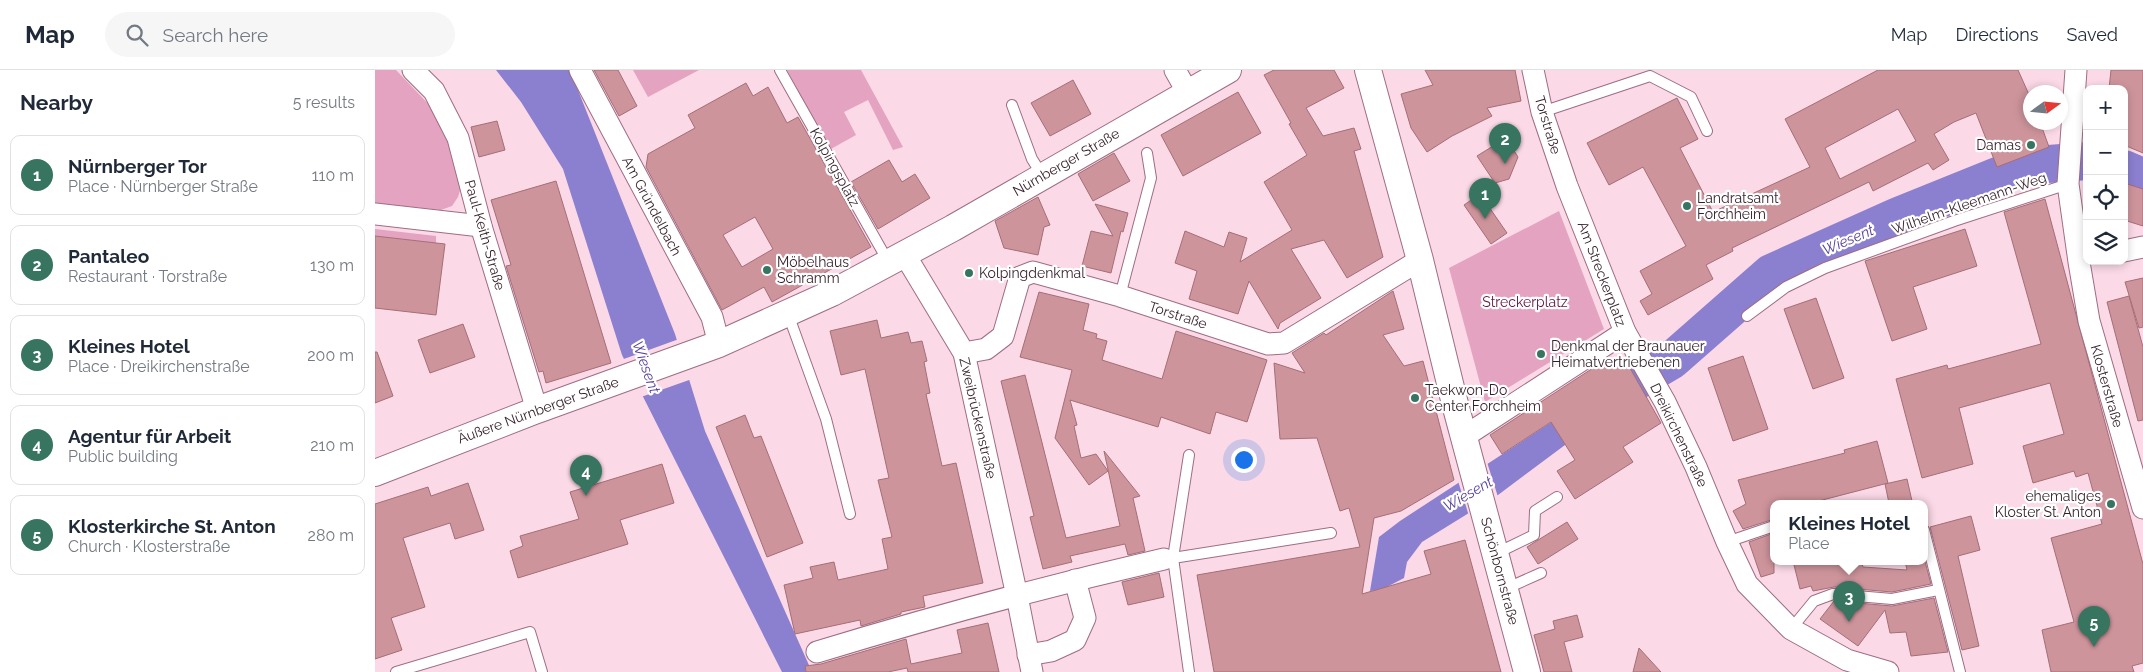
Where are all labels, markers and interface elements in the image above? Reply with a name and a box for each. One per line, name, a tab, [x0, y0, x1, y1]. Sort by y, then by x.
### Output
search box	[105, 12, 455, 57]
text: Map	[25, 20, 75, 49]
icon: search	[123, 21, 151, 49]
text: Search here	[163, 24, 268, 46]
text: Map	[1891, 24, 1927, 45]
text: Directions	[1955, 24, 2039, 45]
text: Saved	[2067, 24, 2118, 45]
north arrow	[2023, 85, 2068, 130]
map controls	[2083, 85, 2128, 265]
button: +	[2083, 85, 2128, 130]
text: Nearby	[20, 90, 93, 115]
text: 5 results	[293, 93, 355, 112]
street label: Torstraße	[1532, 94, 1564, 156]
pin: 2	[1489, 123, 1521, 164]
street label: Kolpingsplatz	[807, 125, 863, 209]
street label: Nürnberger Straße	[1010, 125, 1122, 199]
button: −	[2083, 130, 2128, 175]
place label: Damas	[1976, 137, 2021, 153]
marker: Damas	[2025, 139, 2037, 151]
street label: Am Gründelbach	[619, 154, 685, 258]
text: Nürnberger Tor	[68, 155, 207, 177]
text: 1	[33, 166, 41, 185]
text: 110 m	[312, 166, 354, 185]
street label: Wilhelm-Kleemann-Weg	[1890, 169, 2048, 237]
button: locate	[2083, 175, 2128, 220]
text: Place · Nürnberger Straße	[68, 177, 258, 196]
street label: Paul-Keith-Straße	[462, 178, 508, 292]
pin: 1	[1469, 178, 1501, 219]
place label: Landratsamt Forchheim	[1697, 190, 1779, 222]
marker: Landratsamt Forchheim	[1681, 200, 1693, 212]
street label: Am Streckerplatz	[1575, 219, 1629, 329]
button: layers	[2083, 220, 2128, 265]
water label: Wiesent	[1819, 221, 1877, 259]
text: Pantaleo	[68, 245, 149, 267]
place label: Möbelhaus Schramm	[777, 254, 849, 286]
text: 2	[32, 256, 42, 275]
text: 130 m	[310, 256, 354, 275]
marker: Möbelhaus Schramm	[761, 264, 773, 276]
place label: Kolpingdenkmal	[979, 265, 1085, 281]
text: Restaurant · Torstraße	[68, 267, 227, 286]
marker: Kolpingdenkmal	[963, 267, 975, 279]
park label: Streckerplatz	[1482, 294, 1568, 310]
street label: Torstraße	[1147, 298, 1209, 332]
text: Kleines Hotel	[68, 335, 190, 357]
water label: Wiesent	[628, 338, 664, 396]
place label: Denkmal der Braunauer Heimatvertriebenen	[1551, 338, 1705, 370]
street label: Klosterstraße	[2088, 343, 2126, 429]
text: 3	[33, 346, 41, 365]
text: 200 m	[307, 346, 354, 365]
marker: Denkmal der Braunauer Heimatvertriebenen	[1535, 348, 1547, 360]
street label: Zweibrückenstraße	[956, 356, 1000, 480]
text: Place · Dreikirchenstraße	[68, 357, 250, 376]
street label: Äußere Nürnberger Straße	[455, 371, 621, 447]
street label: Dreikirchenstraße	[1647, 381, 1711, 489]
place label: Taekwon-Do Center Forchheim	[1425, 382, 1541, 414]
marker: Taekwon-Do Center Forchheim	[1409, 392, 1421, 404]
text: Agentur für Arbeit	[68, 425, 231, 447]
text: 4	[32, 436, 42, 455]
text: 210 m	[310, 436, 354, 455]
text: Public building	[68, 447, 178, 466]
your location	[1231, 447, 1257, 473]
pin: 4	[570, 455, 602, 496]
water label: Wiesent	[1440, 473, 1496, 515]
place label: ehemaliges Kloster St. Anton	[1995, 488, 2101, 520]
marker: ehemaliges Kloster St. Anton	[2105, 498, 2117, 510]
popup	[1770, 500, 1928, 565]
text: Kleines Hotel	[1788, 512, 1910, 534]
text: Klosterkirche St. Anton	[68, 515, 276, 537]
street label: Schönbornstraße	[1478, 515, 1522, 627]
text: 5	[33, 526, 41, 545]
text: 280 m	[308, 526, 354, 545]
text: Place	[1788, 534, 1829, 553]
text: Church · Klosterstraße	[68, 537, 230, 556]
pin: 3	[1833, 581, 1865, 622]
pin: 5	[2078, 606, 2110, 647]

